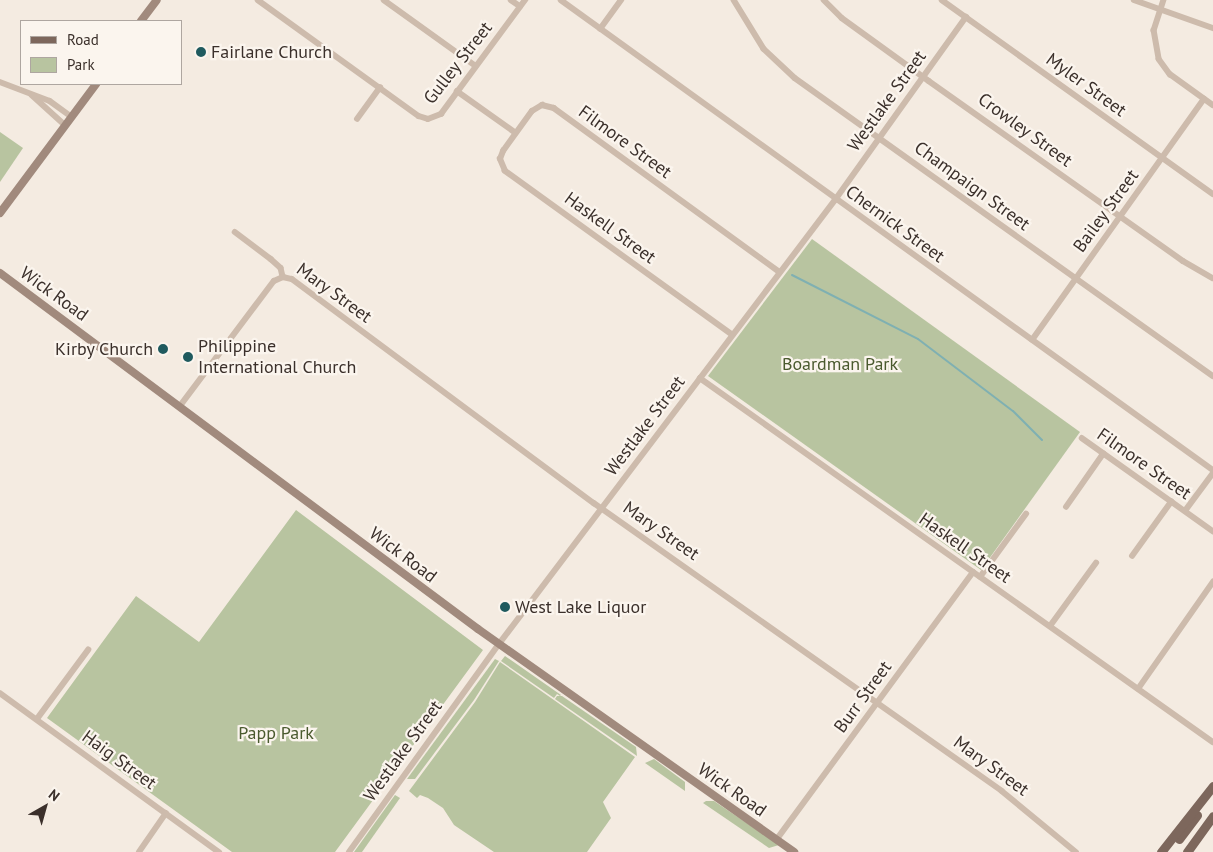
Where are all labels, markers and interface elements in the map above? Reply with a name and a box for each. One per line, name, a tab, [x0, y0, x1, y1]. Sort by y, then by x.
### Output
street label: Gulley Street	[419, 17, 497, 109]
legend	[20, 20, 182, 85]
text: Road	[67, 30, 99, 49]
place label: Fairlane Church	[211, 41, 332, 63]
marker: Fairlane Church	[195, 46, 207, 58]
street label: Westlake Street	[843, 46, 931, 156]
street label: Myler Street	[1042, 49, 1130, 121]
text: Park	[67, 55, 95, 74]
street label: Crowley Street	[973, 88, 1077, 172]
street label: Filmore Street	[574, 101, 676, 183]
street label: Champaign Street	[910, 137, 1034, 235]
street label: Bailey Street	[1069, 165, 1143, 257]
street label: Chernick Street	[841, 181, 949, 267]
street label: Haskell Street	[560, 188, 660, 268]
street label: Mary Street	[292, 258, 376, 328]
street label: Wick Road	[16, 262, 92, 326]
place label: Philippine International Church	[198, 336, 356, 378]
place label: Kirby Church	[54, 338, 153, 360]
marker: Kirby Church	[157, 343, 169, 355]
marker: Philippine International Church	[182, 351, 194, 363]
park label: Boardman Park	[782, 353, 898, 375]
street label: Westlake Street	[600, 372, 690, 480]
street label: Filmore Street	[1093, 424, 1195, 504]
street label: Mary Street	[619, 497, 703, 565]
street label: Haskell Street	[915, 508, 1015, 588]
street label: Wick Road	[365, 522, 441, 588]
place label: West Lake Liquor	[515, 596, 646, 618]
marker: West Lake Liquor	[499, 601, 511, 613]
street label: Burr Street	[830, 657, 896, 737]
street label: Westlake Street	[359, 696, 447, 806]
park label: Papp Park	[238, 722, 314, 744]
street label: Haig Street	[78, 726, 160, 794]
street label: Mary Street	[949, 731, 1033, 801]
street label: Wick Road	[693, 758, 771, 822]
north arrow	[20, 782, 70, 832]
text: N	[45, 785, 63, 805]

